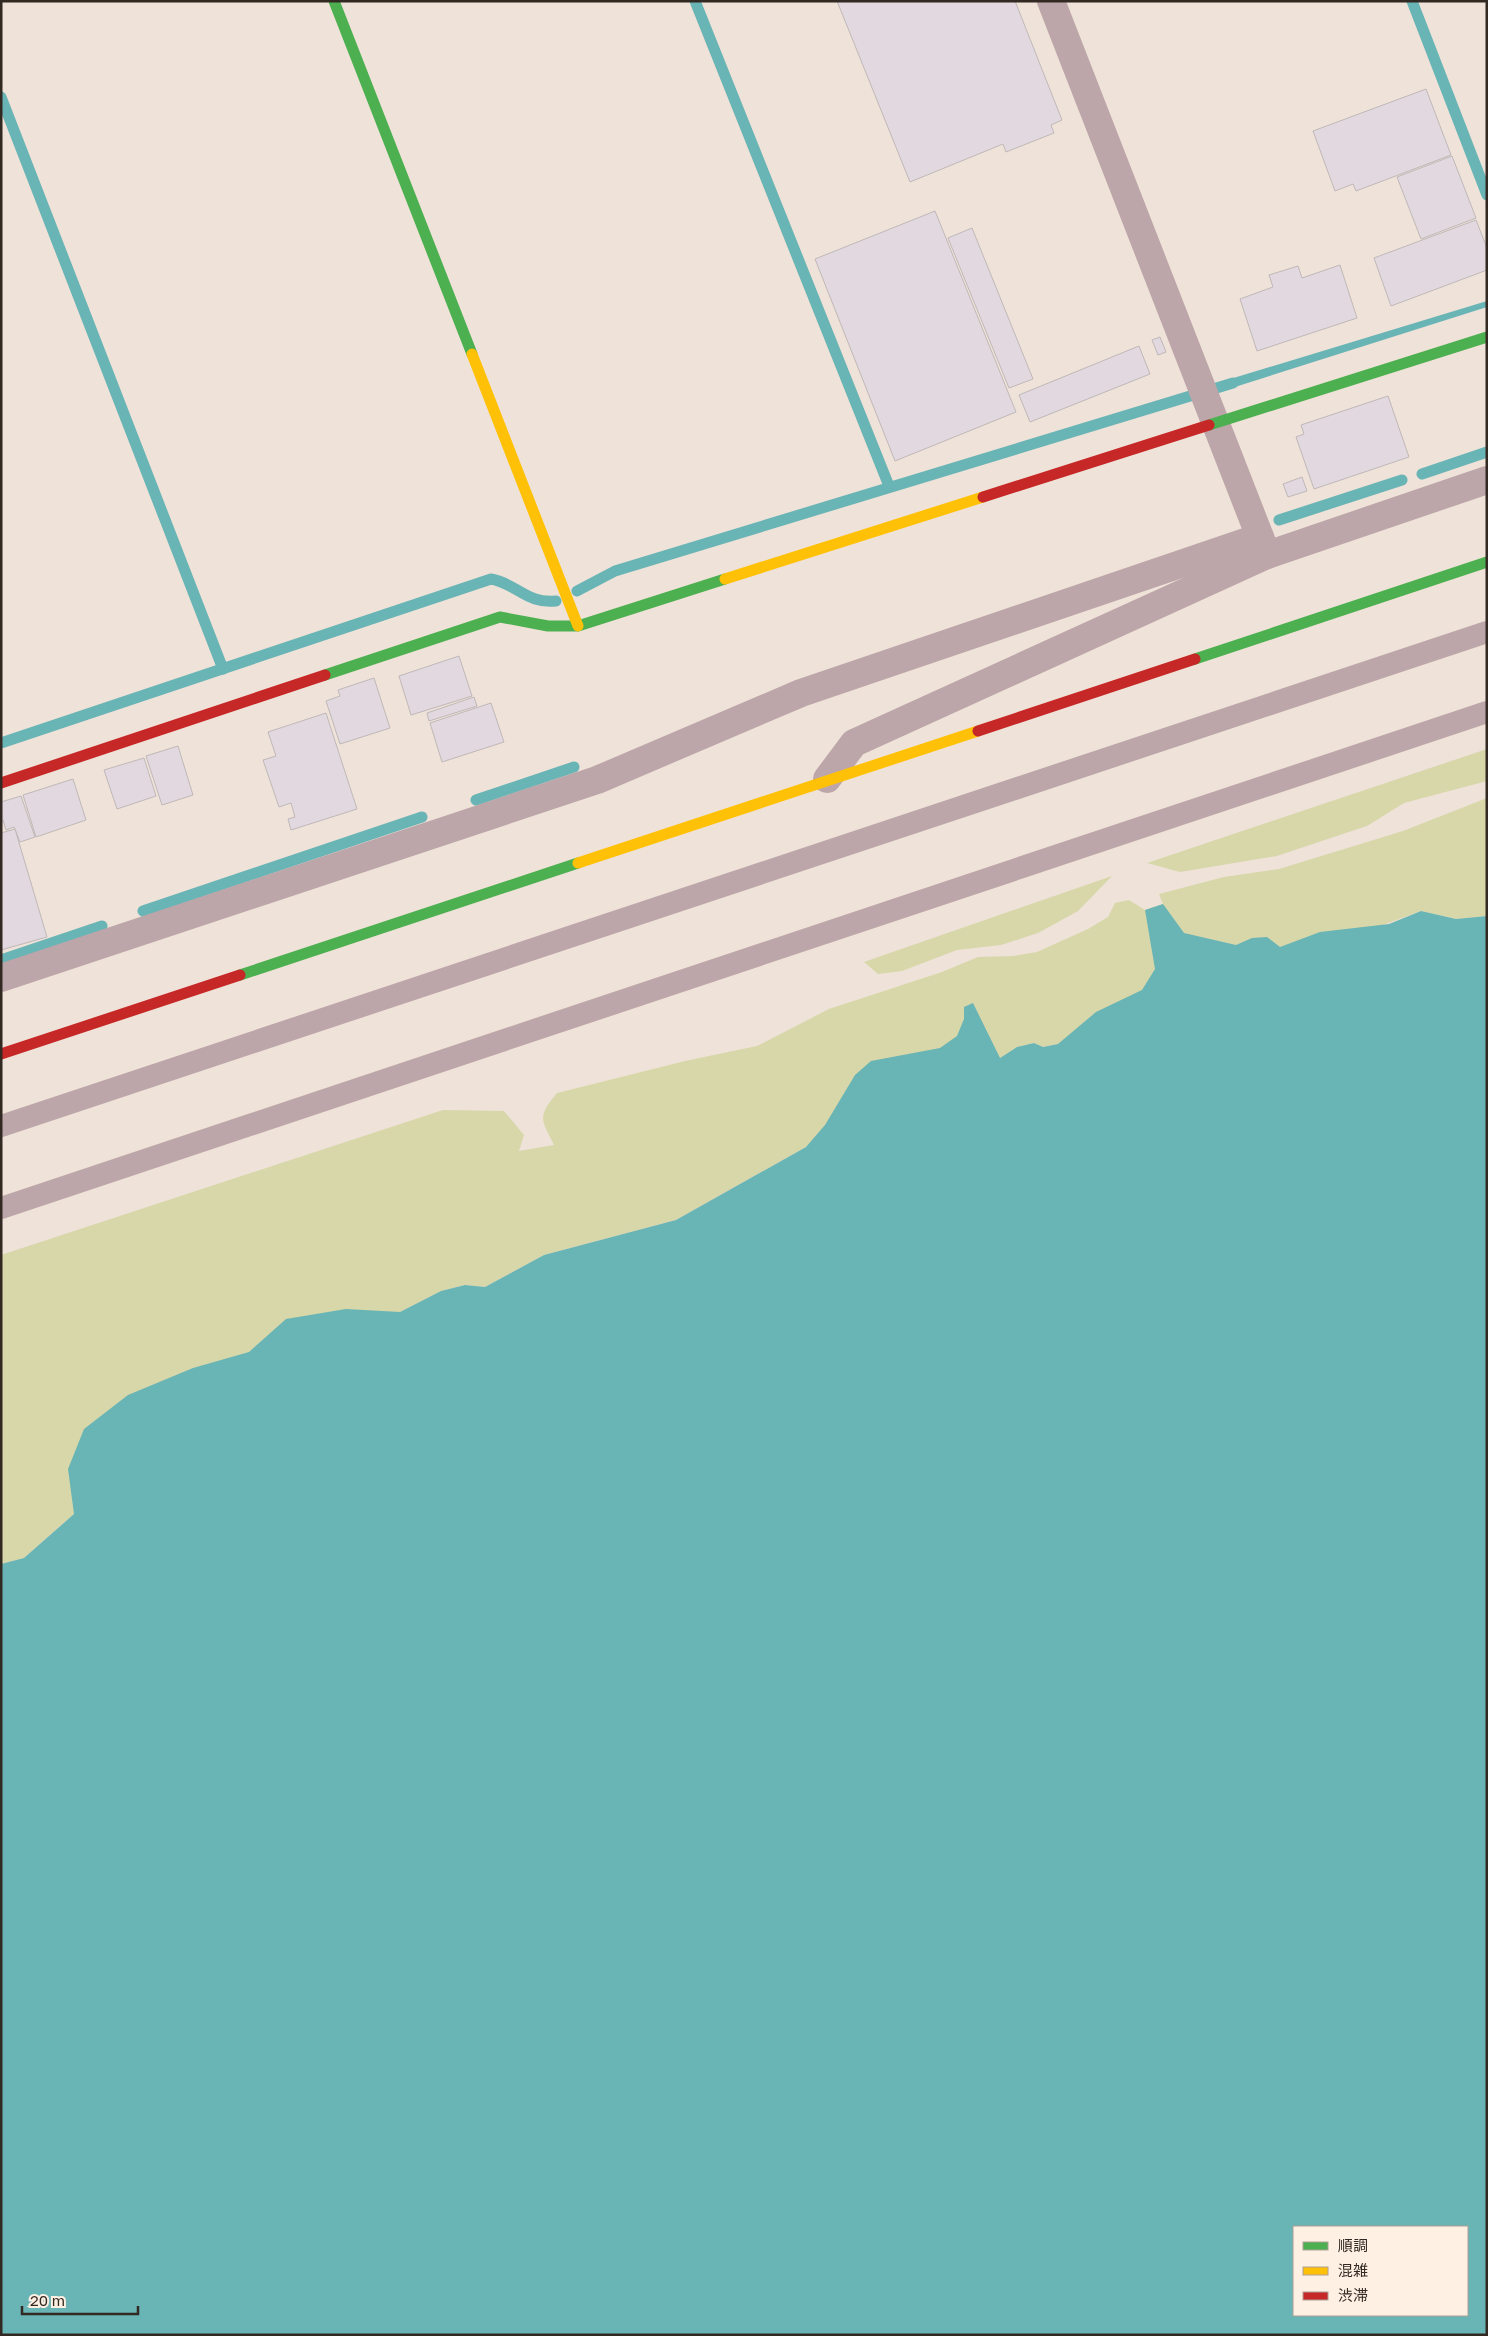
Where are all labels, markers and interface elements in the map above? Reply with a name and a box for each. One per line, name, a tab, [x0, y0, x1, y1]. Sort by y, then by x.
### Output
legend	[1293, 2226, 1468, 2316]
text: 順調	[1338, 2236, 1368, 2254]
text: 混雑	[1338, 2261, 1368, 2279]
scale bar	[22, 2284, 139, 2316]
text: 渋滞	[1338, 2286, 1368, 2304]
text: 20 m	[30, 2291, 65, 2309]

